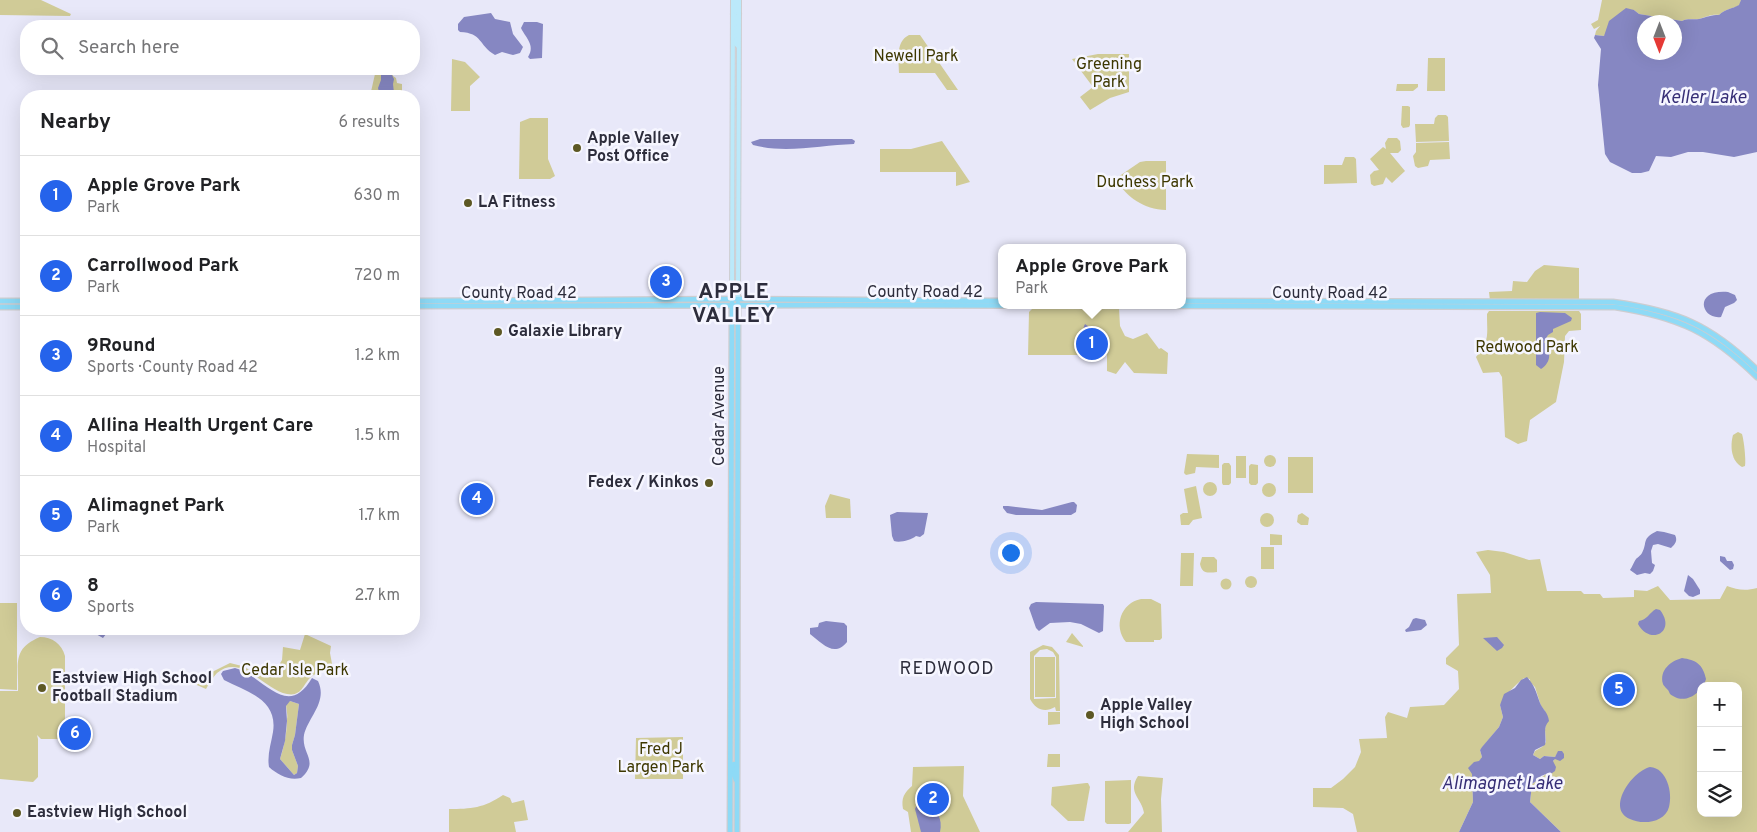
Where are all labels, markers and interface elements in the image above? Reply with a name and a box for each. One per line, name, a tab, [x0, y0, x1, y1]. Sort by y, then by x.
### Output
north arrow	[1637, 15, 1682, 60]
search box	[20, 20, 420, 75]
icon: search	[38, 34, 66, 62]
text: Search here	[78, 36, 180, 60]
park label: Newell Park	[874, 47, 958, 67]
park label: Greening Park	[1076, 55, 1142, 93]
water label: Keller Lake	[1660, 87, 1747, 110]
text: Nearby	[40, 109, 111, 136]
text: 6 results	[338, 113, 400, 133]
place label: Apple Valley Post Office	[587, 129, 679, 167]
marker: Apple Valley Post Office	[571, 142, 583, 154]
park label: Duchess Park	[1096, 173, 1194, 193]
text: Apple Grove Park	[87, 174, 241, 198]
text: 1	[53, 186, 59, 206]
text: 630 m	[353, 186, 400, 206]
place label: LA Fitness	[478, 193, 556, 213]
marker: LA Fitness	[462, 197, 474, 209]
text: Park	[87, 198, 120, 218]
popup	[998, 244, 1186, 309]
text: Carrollwood Park	[87, 254, 239, 278]
text: Apple Grove Park	[1015, 255, 1169, 279]
pin: 3	[650, 263, 682, 301]
text: 2	[51, 266, 61, 286]
text: 720 m	[355, 266, 400, 286]
text: Park	[87, 278, 120, 298]
district label: APPLE VALLEY	[692, 279, 776, 330]
text: Park	[1015, 279, 1048, 299]
street label: County Road 42	[867, 283, 983, 303]
street label: County Road 42	[461, 284, 577, 304]
street label: County Road 42	[1272, 284, 1388, 304]
place label: Galaxie Library	[508, 322, 622, 342]
pin: 1	[1076, 325, 1108, 363]
marker: Galaxie Library	[492, 326, 504, 338]
text: 9Round	[87, 334, 156, 358]
park label: Redwood Park	[1475, 338, 1579, 358]
text: 3	[51, 346, 61, 366]
text: 1.2 km	[355, 346, 400, 366]
text: Sports · County Road 42	[87, 358, 258, 378]
street label: Cedar Avenue	[710, 366, 730, 466]
text: Allina Health Urgent Care	[87, 414, 313, 438]
text: 4	[51, 426, 61, 446]
text: 1.5 km	[355, 426, 400, 446]
text: Hospital	[87, 438, 146, 458]
place label: Fedex / Kinkos	[588, 473, 699, 493]
marker: Fedex / Kinkos	[703, 477, 715, 489]
pin: 4	[461, 480, 493, 518]
text: Alimagnet Park	[87, 494, 225, 518]
text: 5	[51, 506, 61, 526]
text: 1.7 km	[358, 506, 400, 526]
text: Park	[87, 518, 120, 538]
your location	[998, 540, 1024, 566]
text: 8	[87, 574, 99, 598]
text: 6	[51, 586, 61, 606]
text: 2.7 km	[355, 586, 400, 606]
text: Sports	[87, 598, 135, 618]
district label: REDWOOD	[900, 658, 994, 681]
park label: Cedar Isle Park	[241, 661, 349, 681]
place label: Eastview High School Football Stadium	[52, 669, 212, 707]
pin: 5	[1603, 671, 1635, 709]
marker: Eastview High School Football Stadium	[36, 682, 48, 694]
map controls	[1697, 682, 1742, 817]
button: +	[1697, 682, 1742, 727]
place label: Apple Valley High School	[1100, 696, 1192, 734]
marker: Apple Valley High School	[1084, 709, 1096, 721]
pin: 6	[59, 715, 91, 753]
button: −	[1697, 727, 1742, 772]
park label: Fred J Largen Park	[618, 740, 704, 778]
button: layers	[1697, 772, 1742, 817]
water label: Alimagnet Lake	[1442, 773, 1563, 796]
pin: 2	[917, 780, 949, 818]
place label: Eastview High School	[27, 803, 187, 823]
marker: Eastview High School	[11, 807, 23, 819]

